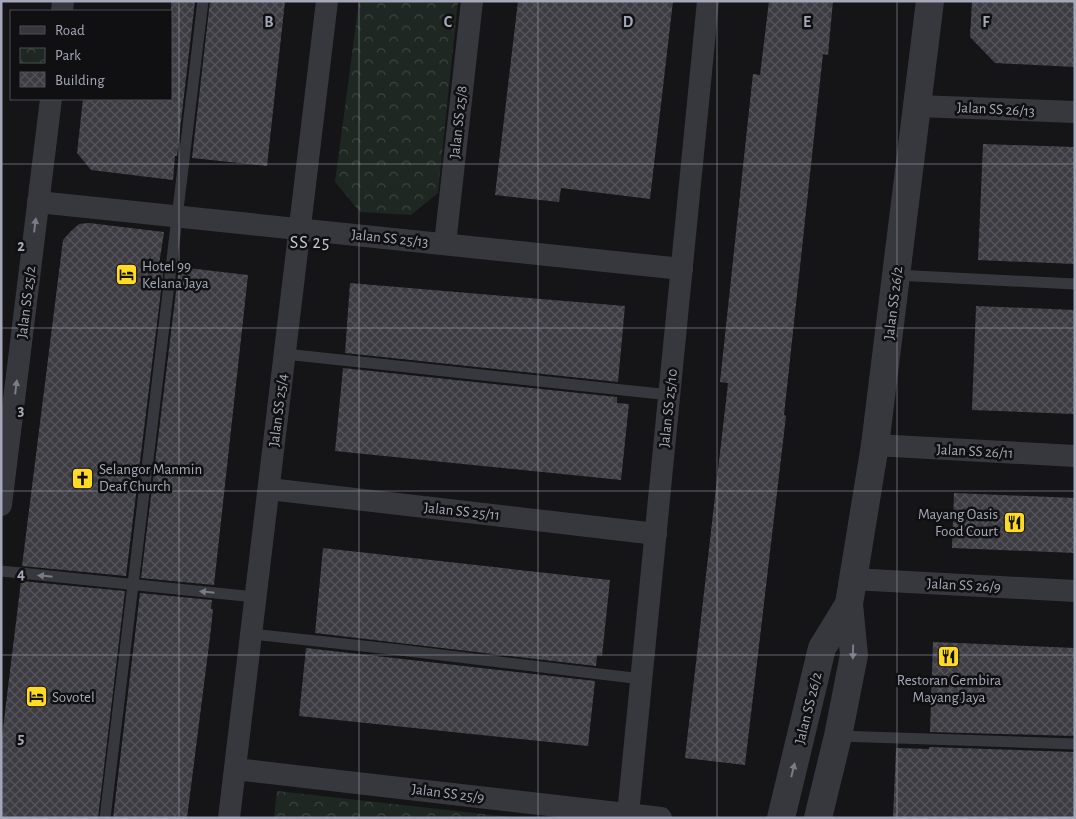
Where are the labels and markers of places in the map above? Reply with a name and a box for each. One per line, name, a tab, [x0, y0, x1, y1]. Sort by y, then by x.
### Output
place label: Hotel 99 Kelana Jaya	[142, 259, 209, 291]
hotel icon: Hotel 99 Kelana Jaya	[114, 263, 138, 287]
place label: Selangor Manmin Deaf Church	[99, 462, 202, 494]
church icon: Selangor Manmin Deaf Church	[71, 466, 95, 490]
place label: Mayang Oasis Food Court	[918, 507, 998, 539]
restaurant icon: Mayang Oasis Food Court	[1002, 511, 1026, 535]
restaurant icon: Restoran Gembira Mayang Jaya	[937, 645, 961, 669]
place label: Restoran Gembira Mayang Jaya	[897, 673, 1001, 705]
hotel icon: Sovotel	[24, 685, 48, 709]
place label: Sovotel	[52, 690, 95, 705]

